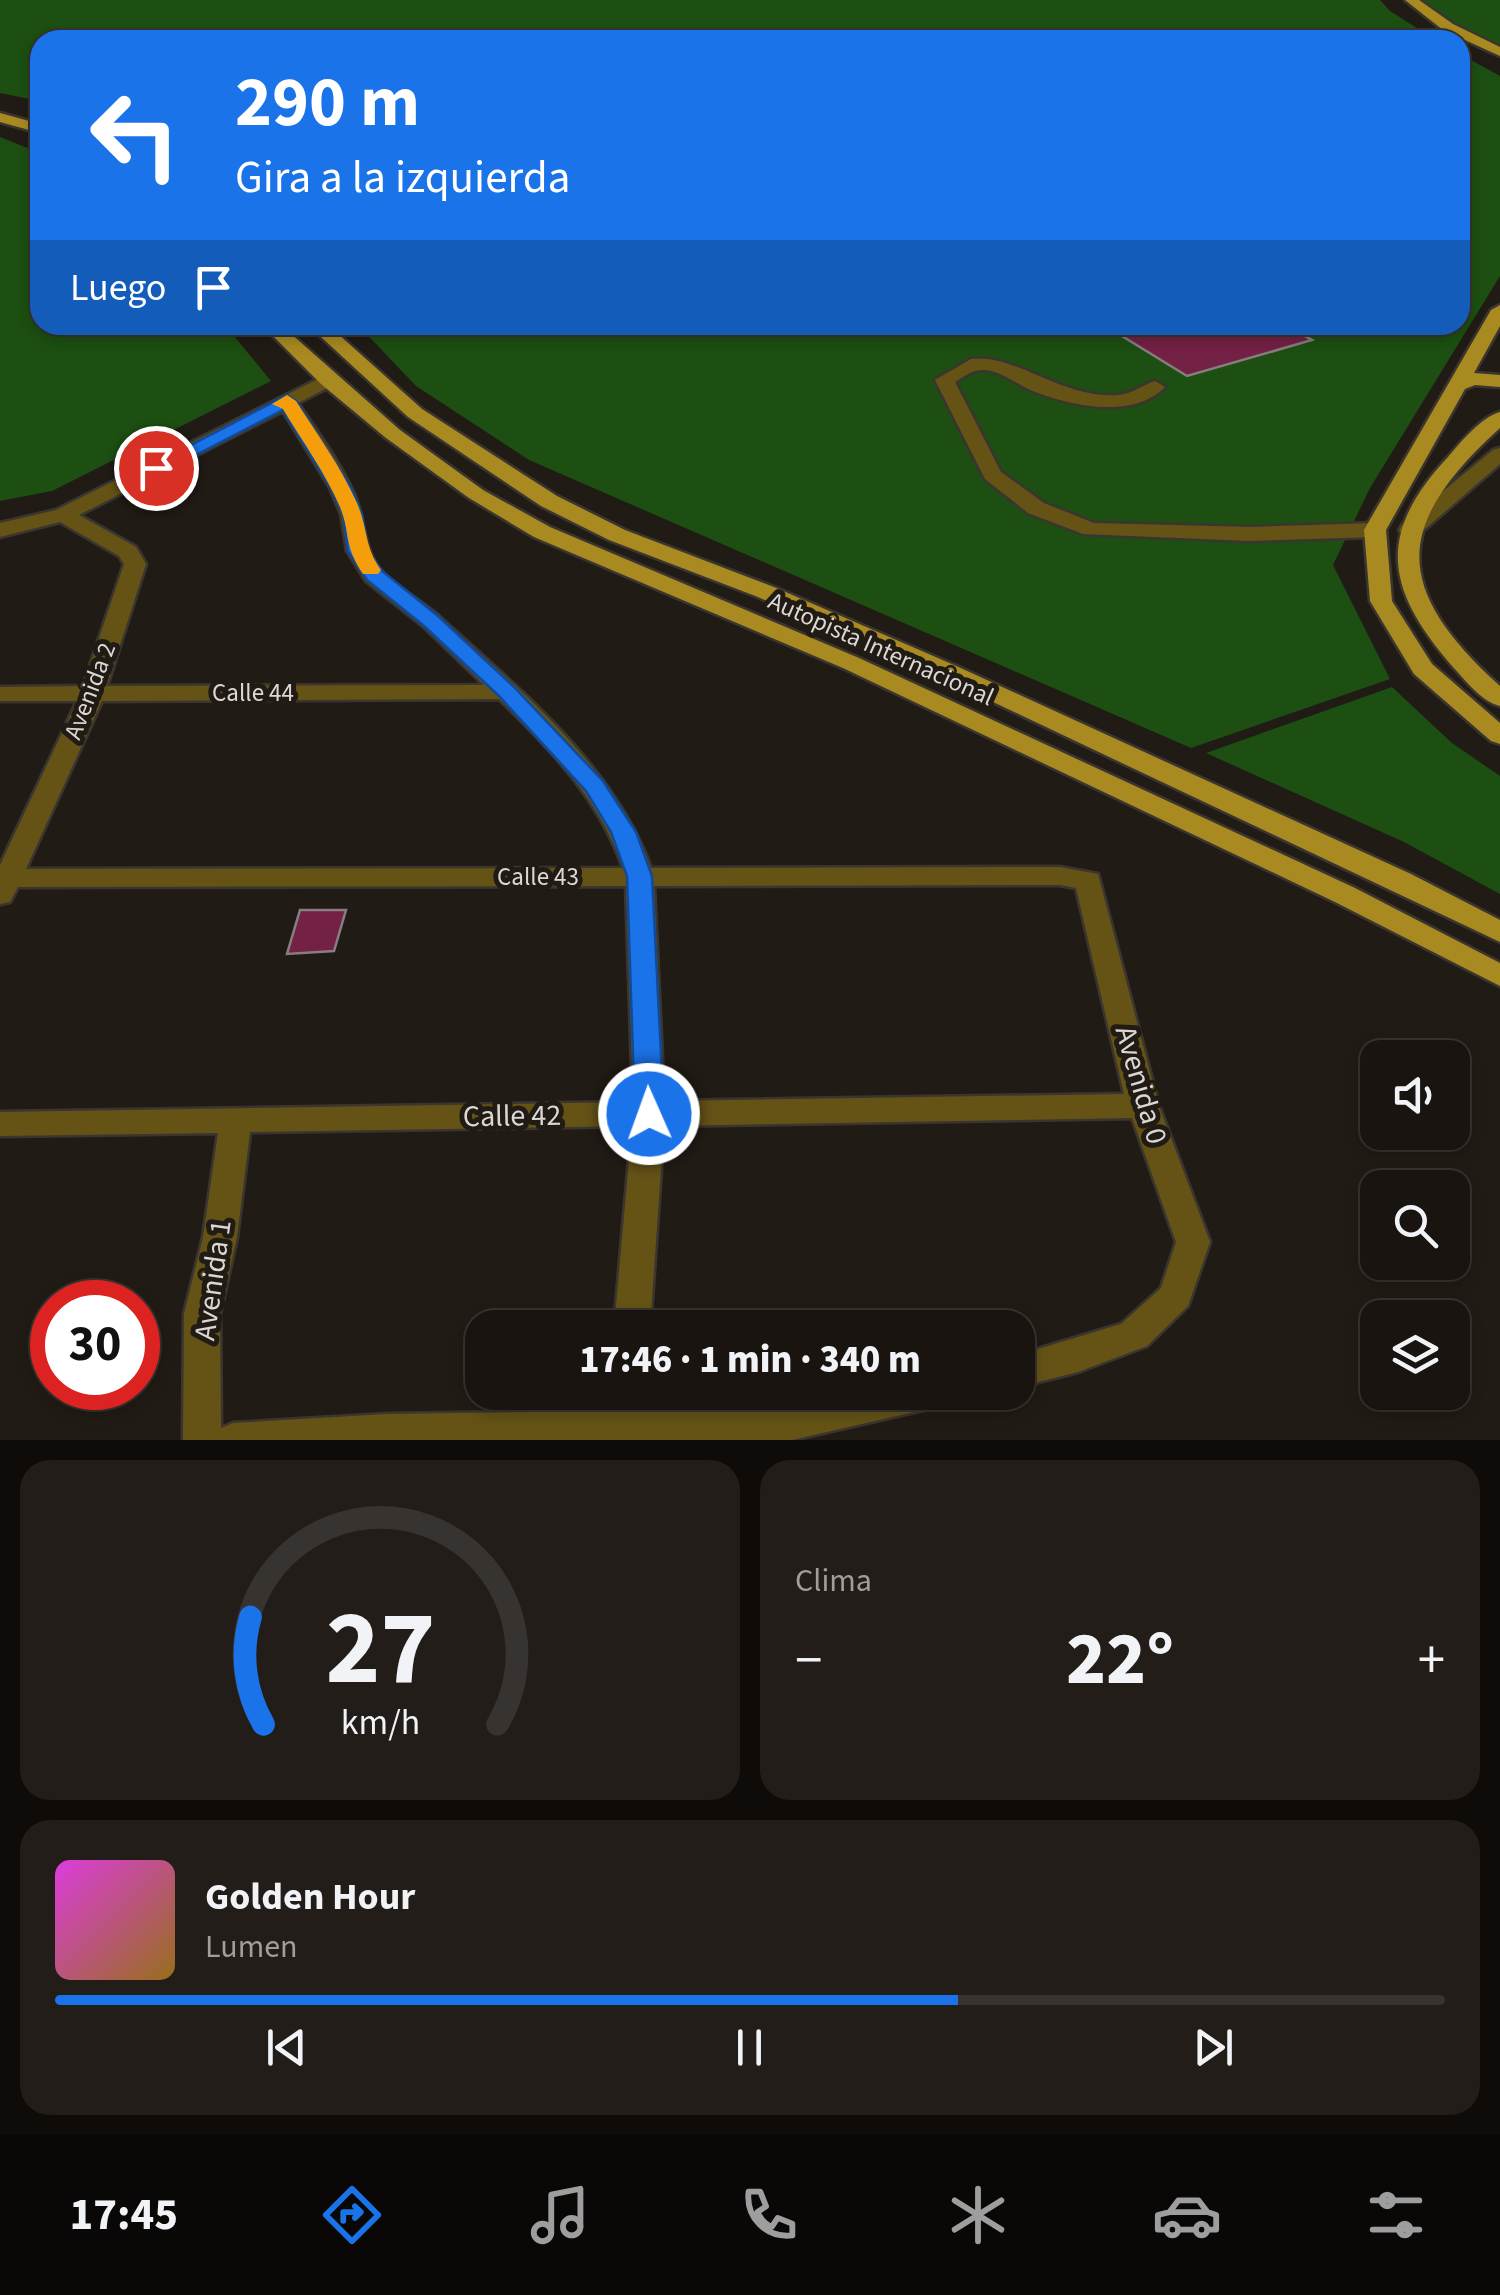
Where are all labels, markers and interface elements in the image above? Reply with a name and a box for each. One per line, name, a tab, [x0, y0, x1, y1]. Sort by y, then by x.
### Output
text: 290 m	[235, 53, 420, 153]
icon: left	[70, 70, 200, 200]
text: Gira a la izquierda	[235, 146, 570, 210]
icon: arrive	[186, 260, 241, 315]
text: Luego	[70, 261, 166, 315]
pin	[114, 426, 199, 511]
icon: arrive	[129, 441, 184, 496]
street label: Autopista Internacional	[762, 583, 1000, 715]
street label: Avenida 2	[55, 637, 125, 745]
street label: Calle 44	[212, 675, 294, 711]
street label: Calle 43	[497, 859, 579, 895]
street label: Avenida 0	[1104, 1021, 1178, 1149]
map controls	[1360, 1040, 1470, 1410]
button: sound	[1360, 1040, 1470, 1150]
position arrow	[597, 1062, 701, 1166]
street label: Calle 42	[463, 1094, 561, 1138]
button: search	[1360, 1170, 1470, 1280]
street label: Avenida 1	[183, 1217, 243, 1343]
speed limit sign: 30	[30, 1280, 160, 1410]
button: layers	[1360, 1300, 1470, 1410]
text: 17:46 · 1 min · 340 m	[579, 1333, 921, 1387]
text: Clima	[795, 1558, 872, 1604]
text: 27	[325, 1576, 435, 1724]
text: 22°	[1066, 1606, 1174, 1713]
text: −	[795, 1622, 822, 1700]
text: +	[1418, 1622, 1445, 1700]
text: km/h	[340, 1697, 420, 1748]
text: Golden Hour	[205, 1870, 415, 1924]
text: Lumen	[205, 1924, 298, 1970]
icon: previous	[259, 2020, 314, 2075]
icon: pause	[722, 2020, 777, 2075]
icon: next	[1186, 2020, 1241, 2075]
icon: directions	[317, 2180, 387, 2250]
icon: music	[525, 2180, 595, 2250]
icon: phone	[734, 2180, 804, 2250]
icon: climate	[943, 2180, 1013, 2250]
icon: car	[1152, 2180, 1222, 2250]
icon: filters	[1361, 2180, 1431, 2250]
text: 17:45	[69, 2183, 178, 2247]

